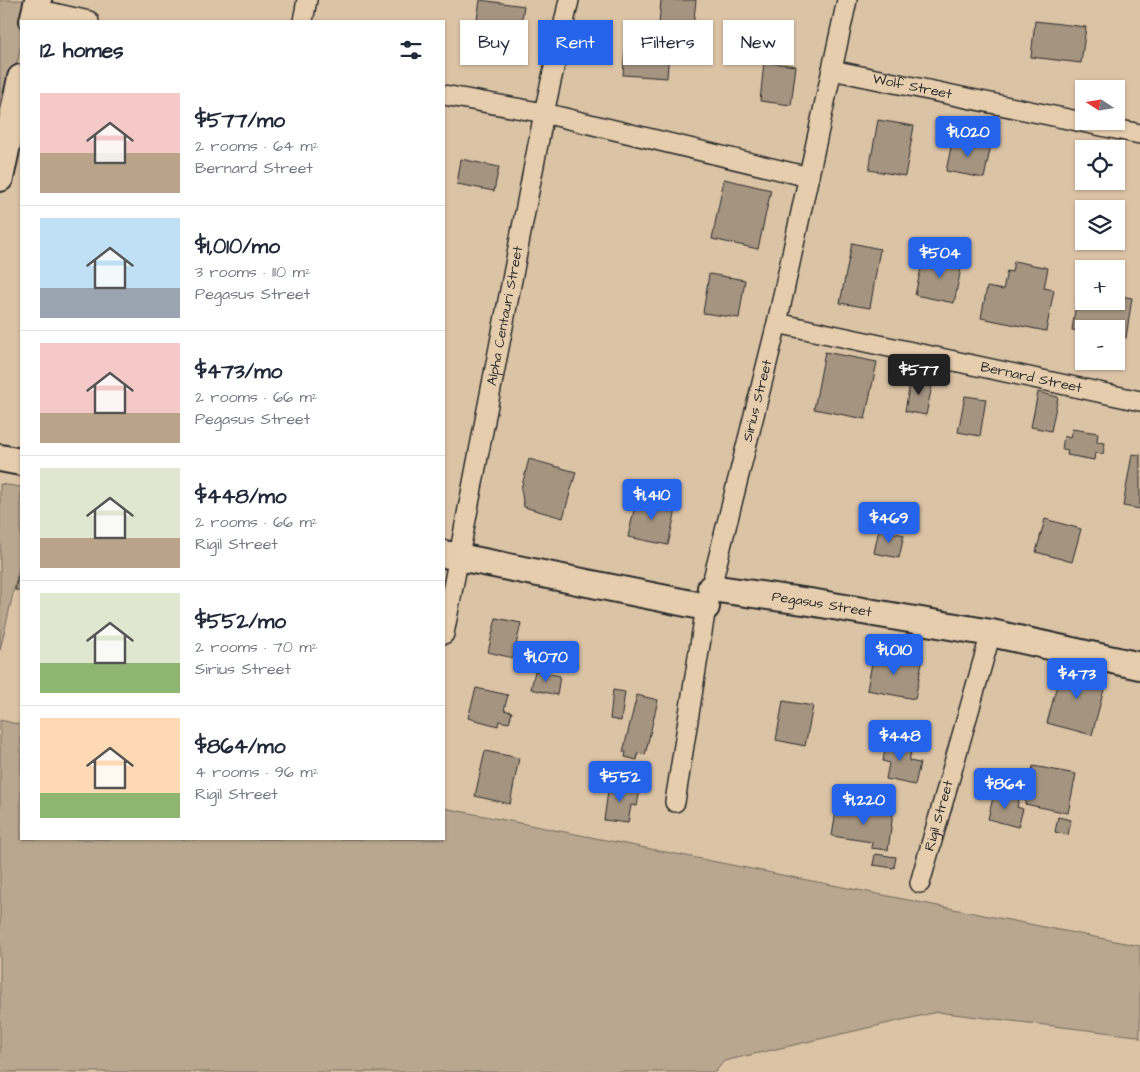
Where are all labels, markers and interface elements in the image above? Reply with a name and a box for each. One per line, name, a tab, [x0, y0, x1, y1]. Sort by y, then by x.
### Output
chip: Buy	[460, 20, 528, 65]
chip: Rent	[538, 20, 613, 65]
chip: Filters	[623, 20, 713, 65]
chip: New	[723, 20, 794, 65]
text: 12 homes	[40, 36, 124, 65]
icon: filters	[397, 36, 425, 64]
street label: Wolf Street	[871, 69, 954, 105]
north arrow	[1075, 80, 1125, 130]
map controls	[1075, 80, 1125, 370]
text: $577/mo	[195, 106, 285, 135]
icon: home	[80, 113, 140, 173]
pin: $1,020	[927, 116, 1009, 158]
text: $1,020	[946, 121, 990, 143]
text: 2 rooms · 64 m²	[195, 135, 319, 157]
button: locate	[1075, 140, 1125, 190]
text: Bernard Street	[195, 157, 313, 179]
button: layers	[1075, 200, 1125, 250]
text: $1,010/mo	[195, 232, 280, 261]
pin: $504	[910, 236, 970, 279]
icon: home	[80, 238, 140, 298]
text: $504	[919, 242, 961, 264]
street label: Alpha Centauri Street	[482, 244, 528, 387]
button: +	[1075, 260, 1125, 310]
text: 3 rooms · 110 m²	[195, 261, 311, 283]
text: Pegasus Street	[195, 283, 310, 305]
button: −	[1075, 320, 1125, 370]
pin: $577	[889, 354, 949, 396]
text: $473/mo	[195, 357, 282, 386]
street label: Sirius Street	[738, 357, 778, 444]
street label: Bernard Street	[979, 357, 1084, 398]
text: $577	[899, 359, 939, 381]
icon: home	[80, 363, 140, 423]
text: 2 rooms · 66 m²	[195, 386, 318, 408]
text: Pegasus Street	[195, 408, 310, 430]
pin: $1,410	[611, 478, 693, 521]
text: $448/mo	[195, 482, 287, 511]
text: $1,410	[634, 484, 670, 506]
icon: home	[80, 488, 140, 548]
pin: $469	[859, 502, 919, 544]
text: $469	[870, 507, 908, 529]
text: 2 rooms · 66 m²	[195, 511, 318, 533]
text: Rigil Street	[195, 533, 278, 555]
street label: Pegasus Street	[771, 587, 874, 622]
text: $552/mo	[195, 607, 286, 636]
icon: home	[80, 613, 140, 673]
pin: $1,010	[853, 634, 935, 676]
text: 2 rooms · 70 m²	[195, 636, 318, 658]
text: $1,010	[876, 639, 912, 661]
pin: $1,070	[505, 640, 587, 683]
text: $1,070	[524, 646, 568, 668]
text: Sirius Street	[195, 658, 291, 680]
pin: $473	[1047, 658, 1107, 700]
text: $473	[1058, 663, 1096, 685]
pin: $448	[870, 720, 930, 762]
text: $448	[879, 725, 921, 747]
text: $864/mo	[195, 732, 285, 761]
icon: home	[80, 738, 140, 798]
pin: $552	[590, 760, 650, 803]
text: 4 rooms · 96 m²	[195, 761, 319, 783]
text: $552	[600, 766, 640, 788]
pin: $864	[975, 768, 1035, 810]
text: $864	[985, 773, 1025, 795]
street label: Rigil Street	[920, 778, 959, 853]
text: Rigil Street	[195, 783, 278, 805]
pin: $1,220	[823, 784, 905, 826]
text: $1,220	[843, 789, 885, 811]

